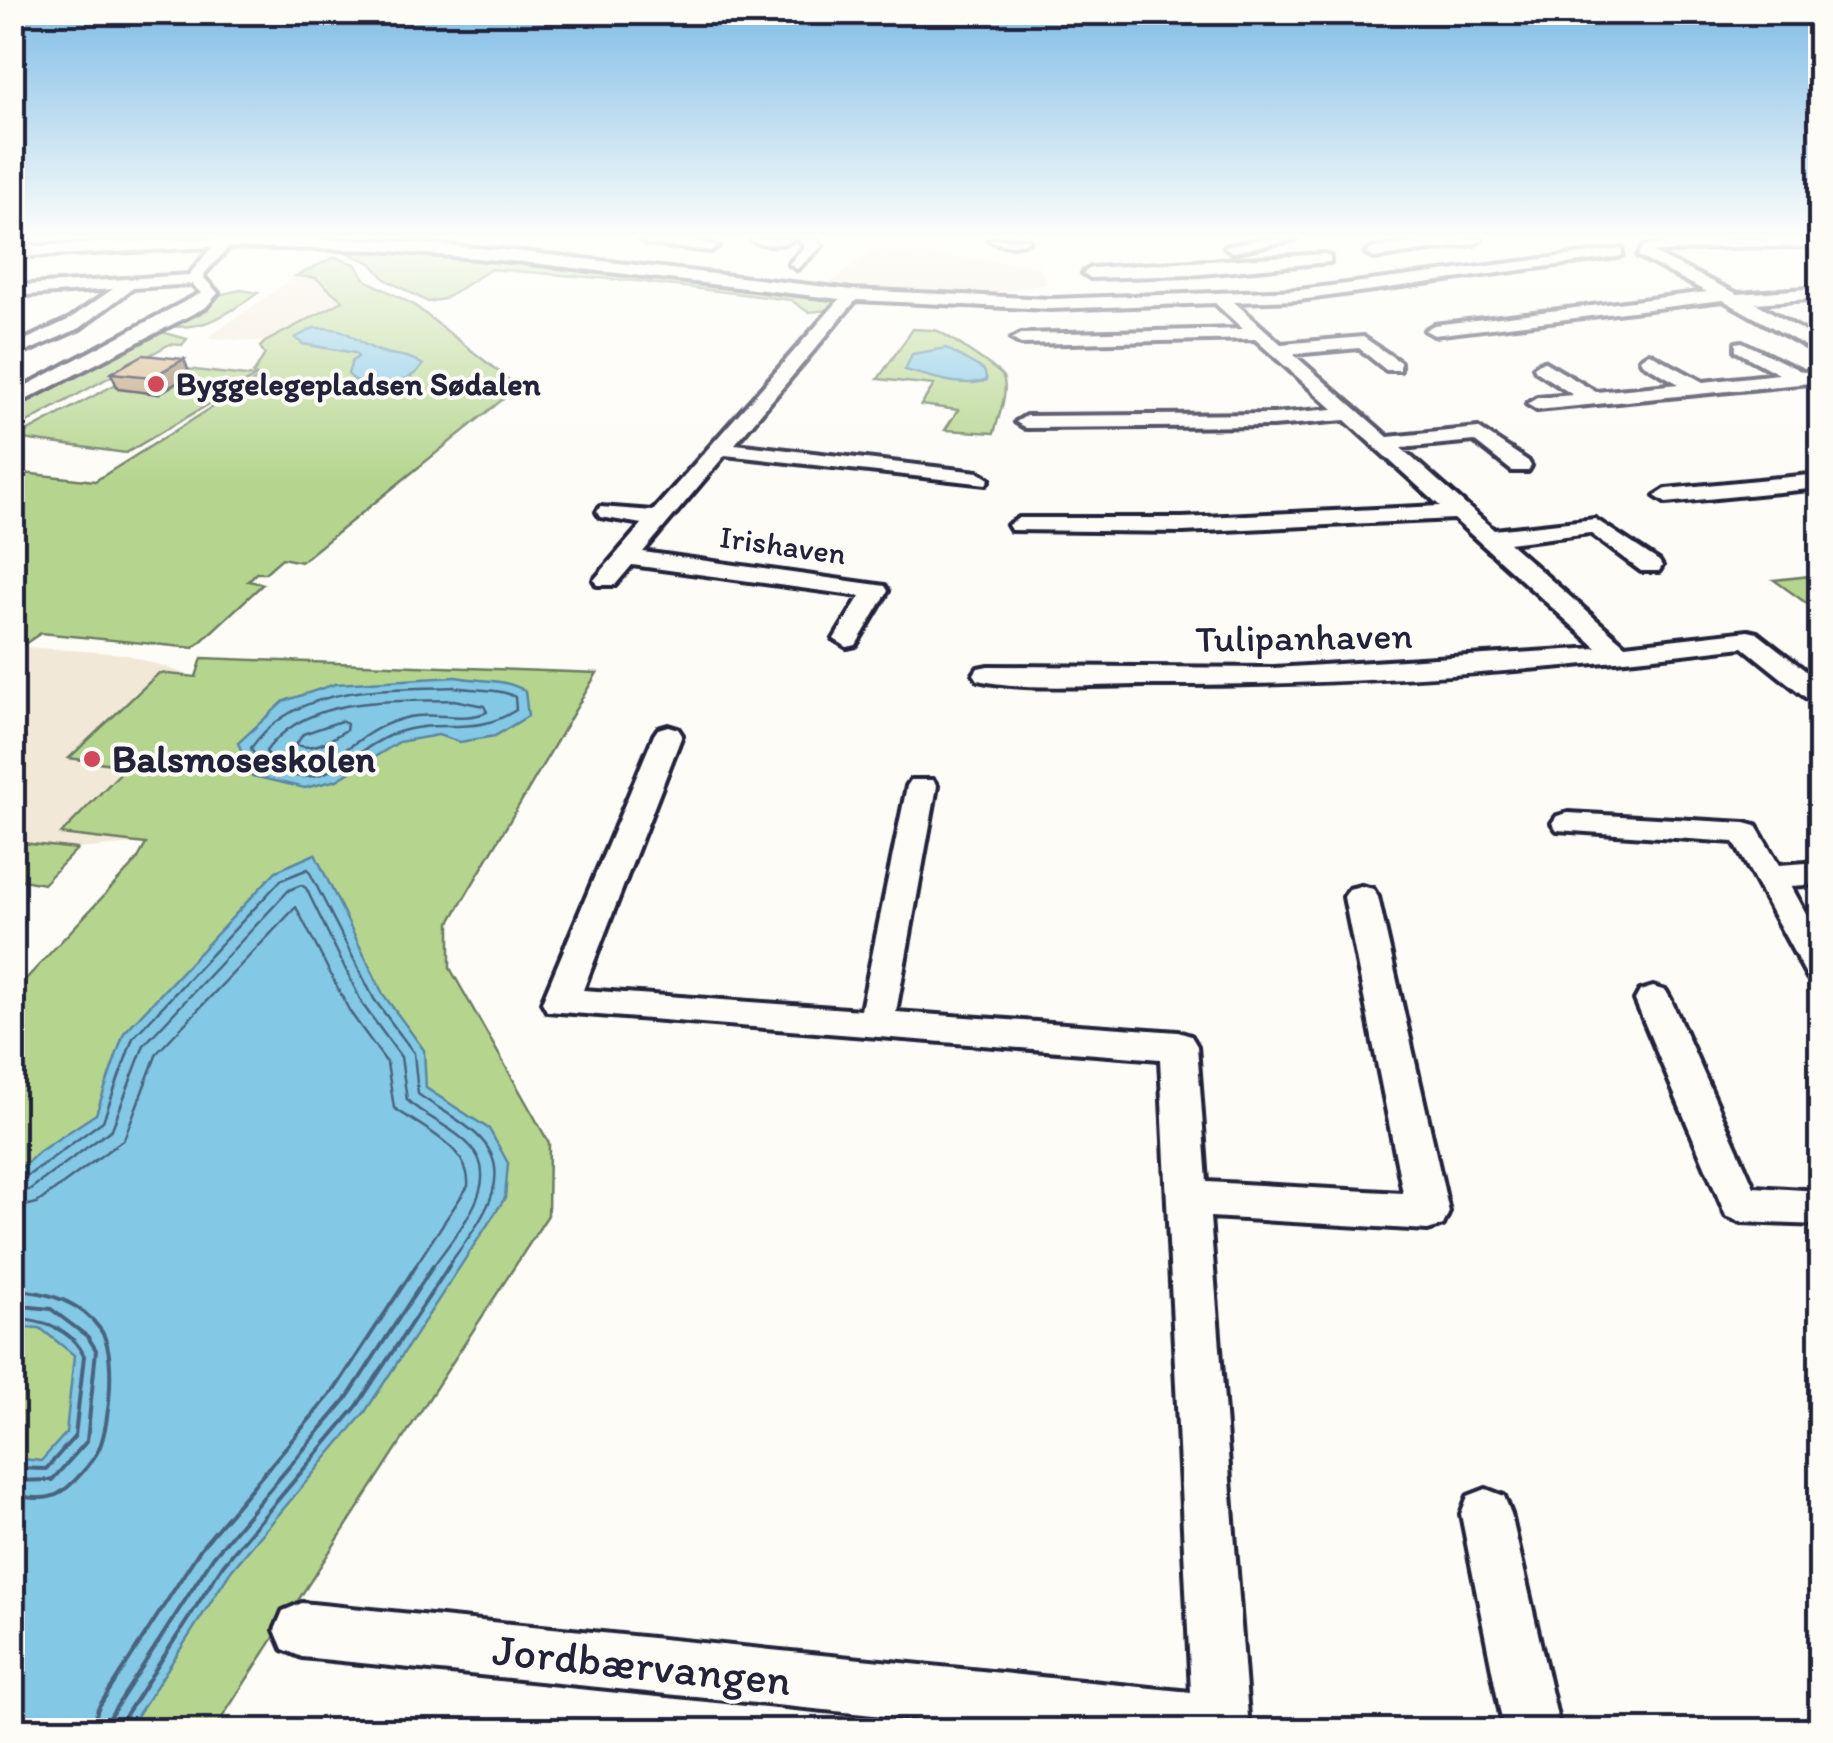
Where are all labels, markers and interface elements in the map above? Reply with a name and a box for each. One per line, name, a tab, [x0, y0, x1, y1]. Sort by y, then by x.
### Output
place label: Byggelegepladsen Sødalen	[176, 365, 541, 403]
marker: Byggelegepladsen Sødalen	[145, 373, 167, 395]
street label: Irishaven	[717, 517, 849, 573]
street label: Tulipanhaven	[1195, 612, 1413, 662]
place label: Balsmoseskolen	[112, 736, 376, 782]
marker: Balsmoseskolen	[81, 748, 103, 770]
street label: Jordbærvangen	[490, 1621, 794, 1707]

